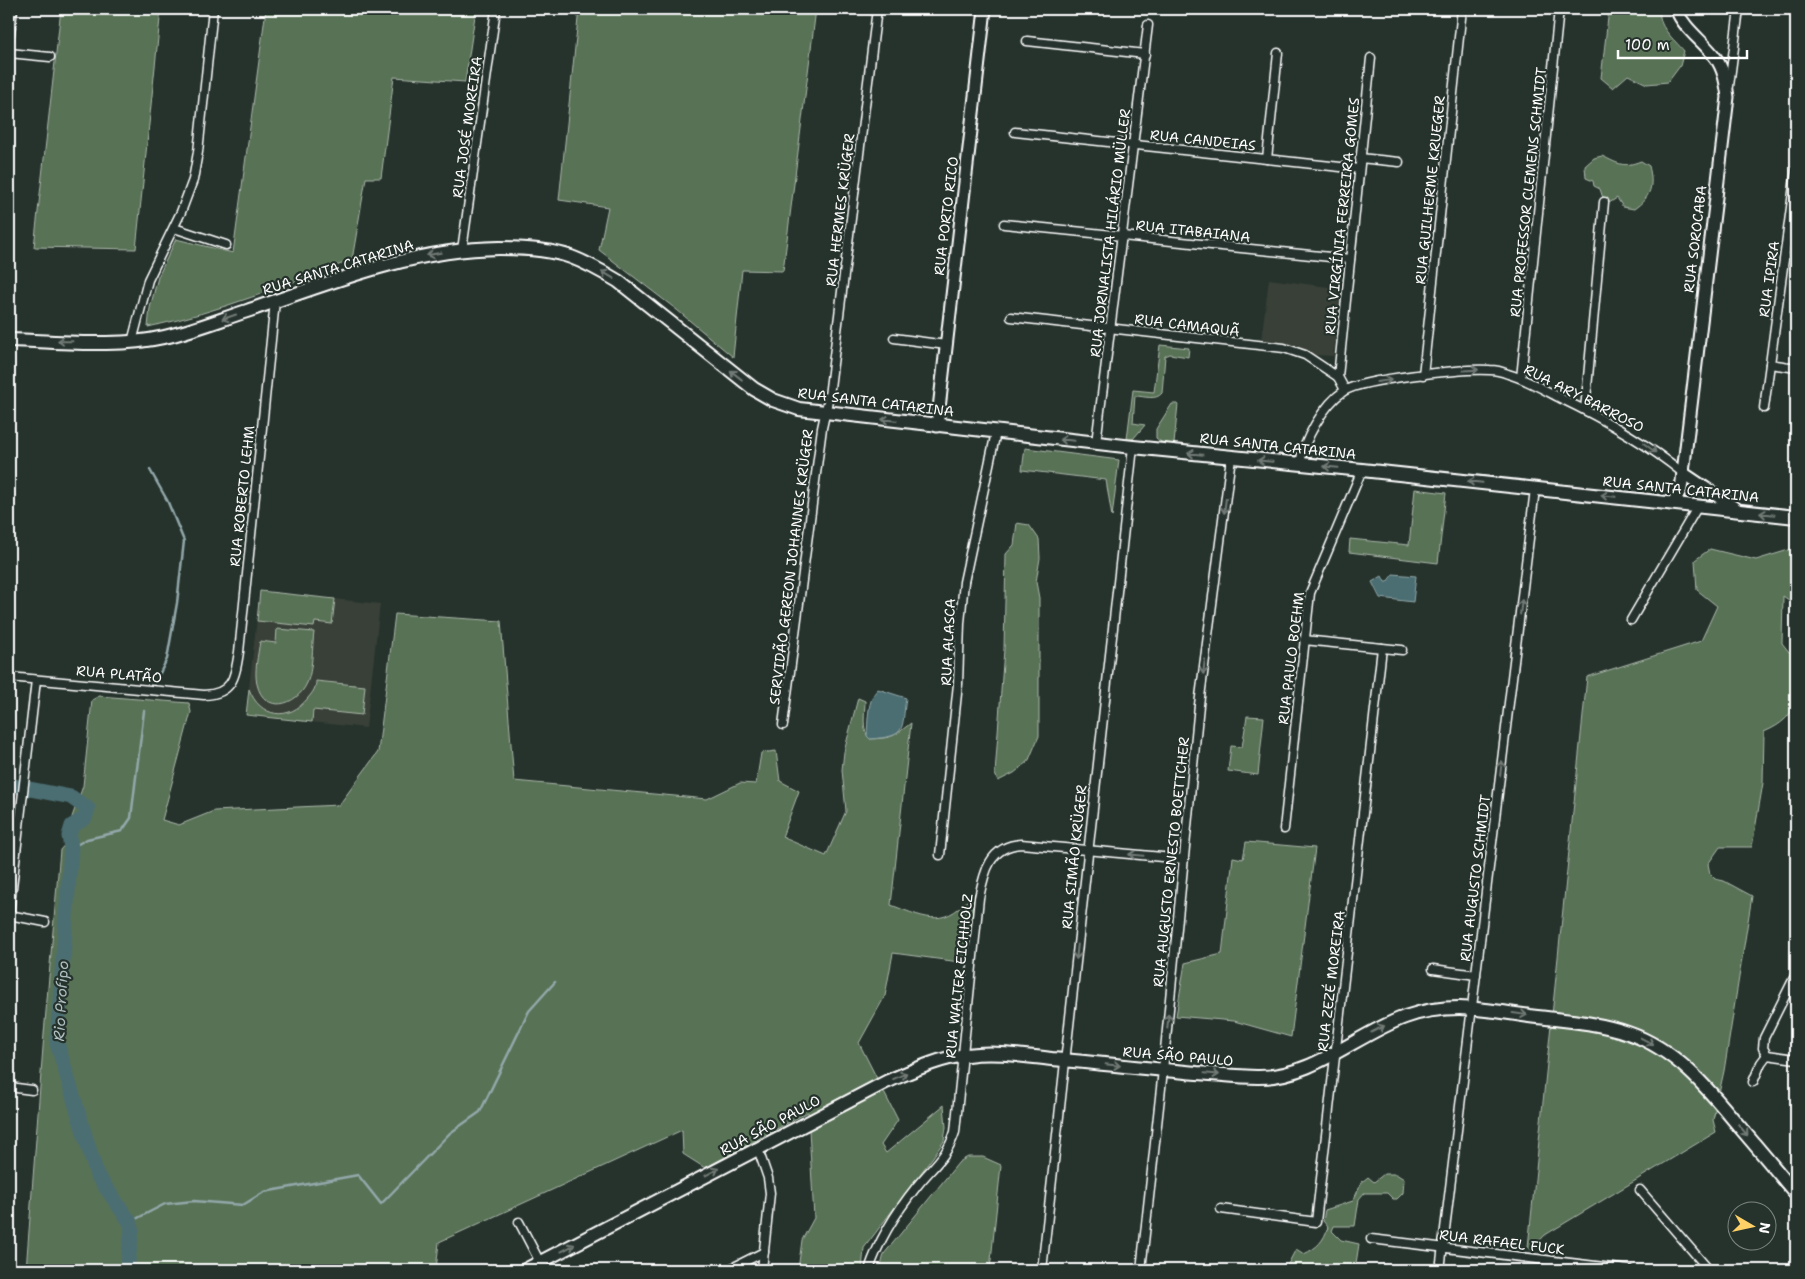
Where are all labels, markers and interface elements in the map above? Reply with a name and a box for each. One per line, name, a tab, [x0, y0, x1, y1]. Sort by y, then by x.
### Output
scale bar	[1618, 28, 1746, 60]
text: 100 m	[1625, 35, 1670, 55]
street label: RUA JOSÉ MOREIRA	[448, 55, 486, 199]
street label: RUA PROFESSOR CLEMENS SCHMIDT	[1506, 66, 1550, 318]
street label: RUA GUILHERME KRUEGER	[1411, 94, 1449, 285]
street label: RUA VIRGÍNIA FERREIRA GOMES	[1321, 96, 1363, 335]
street label: RUA JORNALISTA HILÁRIO MÜLLER	[1086, 107, 1134, 358]
street label: RUA CANDEIAS	[1149, 125, 1257, 155]
street label: RUA HERMES KRÜGER	[822, 132, 858, 288]
street label: RUA PORTO RICO	[930, 156, 962, 276]
street label: RUA SOROCABA	[1679, 184, 1711, 294]
street label: RUA ITABAIANA	[1135, 216, 1251, 246]
street label: RUA SANTA CATARINA	[260, 235, 416, 299]
street label: RUA IPIRA	[1755, 240, 1783, 318]
one-way arrow	[426, 250, 442, 259]
one-way arrow	[602, 269, 616, 279]
street label: RUA CAMAQUÃ	[1133, 309, 1241, 340]
one-way arrow	[222, 313, 237, 322]
one-way arrow	[57, 337, 73, 346]
street label: RUA ARY BARROSO	[1521, 360, 1647, 436]
one-way arrow	[1463, 366, 1479, 375]
one-way arrow	[730, 369, 743, 380]
one-way arrow	[1375, 375, 1391, 385]
street label: RUA SANTA CATARINA	[797, 383, 955, 421]
one-way arrow	[881, 415, 897, 425]
street label: RUA ROBERTO LEHM	[226, 425, 258, 567]
street label: SERVIDÃO GEREON JOHANNES KRÜGER	[764, 428, 817, 706]
street label: RUA SANTA CATARINA	[1199, 429, 1357, 463]
one-way arrow	[1060, 435, 1076, 445]
one-way arrow	[1643, 442, 1656, 453]
one-way arrow	[1187, 449, 1203, 459]
one-way arrow	[1258, 456, 1274, 466]
one-way arrow	[1323, 462, 1339, 472]
street label: RUA SANTA CATARINA	[1602, 472, 1760, 506]
one-way arrow	[1468, 477, 1484, 487]
one-way arrow	[1600, 491, 1616, 501]
one-way arrow	[1220, 498, 1230, 514]
one-way arrow	[1760, 509, 1776, 519]
street label: RUA PAULO BOEHM	[1274, 591, 1308, 725]
street label: RUA ALASCA	[937, 598, 959, 686]
one-way arrow	[1516, 599, 1526, 615]
one-way arrow	[1199, 659, 1209, 675]
street label: RUA PLATÃO	[75, 660, 163, 687]
street label: RUA AUGUSTO ERNESTO BOETTCHER	[1149, 736, 1193, 988]
one-way arrow	[1496, 760, 1506, 776]
street label: RUA SIMÃO KRÜGER	[1056, 784, 1091, 930]
street label: RUA AUGUSTO SCHMIDT	[1456, 793, 1494, 963]
one-way arrow	[1128, 850, 1144, 860]
street label: RUA WALTER EICHHOLZ	[941, 892, 977, 1059]
street label: RUA ZEZÉ MOREIRA	[1313, 909, 1349, 1053]
one-way arrow	[1072, 943, 1082, 959]
water label: Rio Profipo	[49, 960, 73, 1042]
one-way arrow	[1512, 1010, 1528, 1020]
one-way arrow	[1163, 1014, 1173, 1030]
one-way arrow	[1370, 1024, 1385, 1033]
one-way arrow	[1639, 1037, 1654, 1046]
street label: RUA SÃO PAULO	[1122, 1041, 1234, 1070]
one-way arrow	[1105, 1060, 1121, 1070]
one-way arrow	[1204, 1069, 1220, 1079]
one-way arrow	[892, 1071, 907, 1081]
street label: RUA SÃO PAULO	[716, 1090, 823, 1159]
one-way arrow	[1737, 1124, 1749, 1137]
one-way arrow	[704, 1167, 719, 1176]
north arrow	[1728, 1202, 1778, 1252]
text: N	[1755, 1221, 1775, 1235]
street label: RUA RAFAEL FUCK	[1438, 1225, 1566, 1259]
one-way arrow	[560, 1243, 575, 1252]

